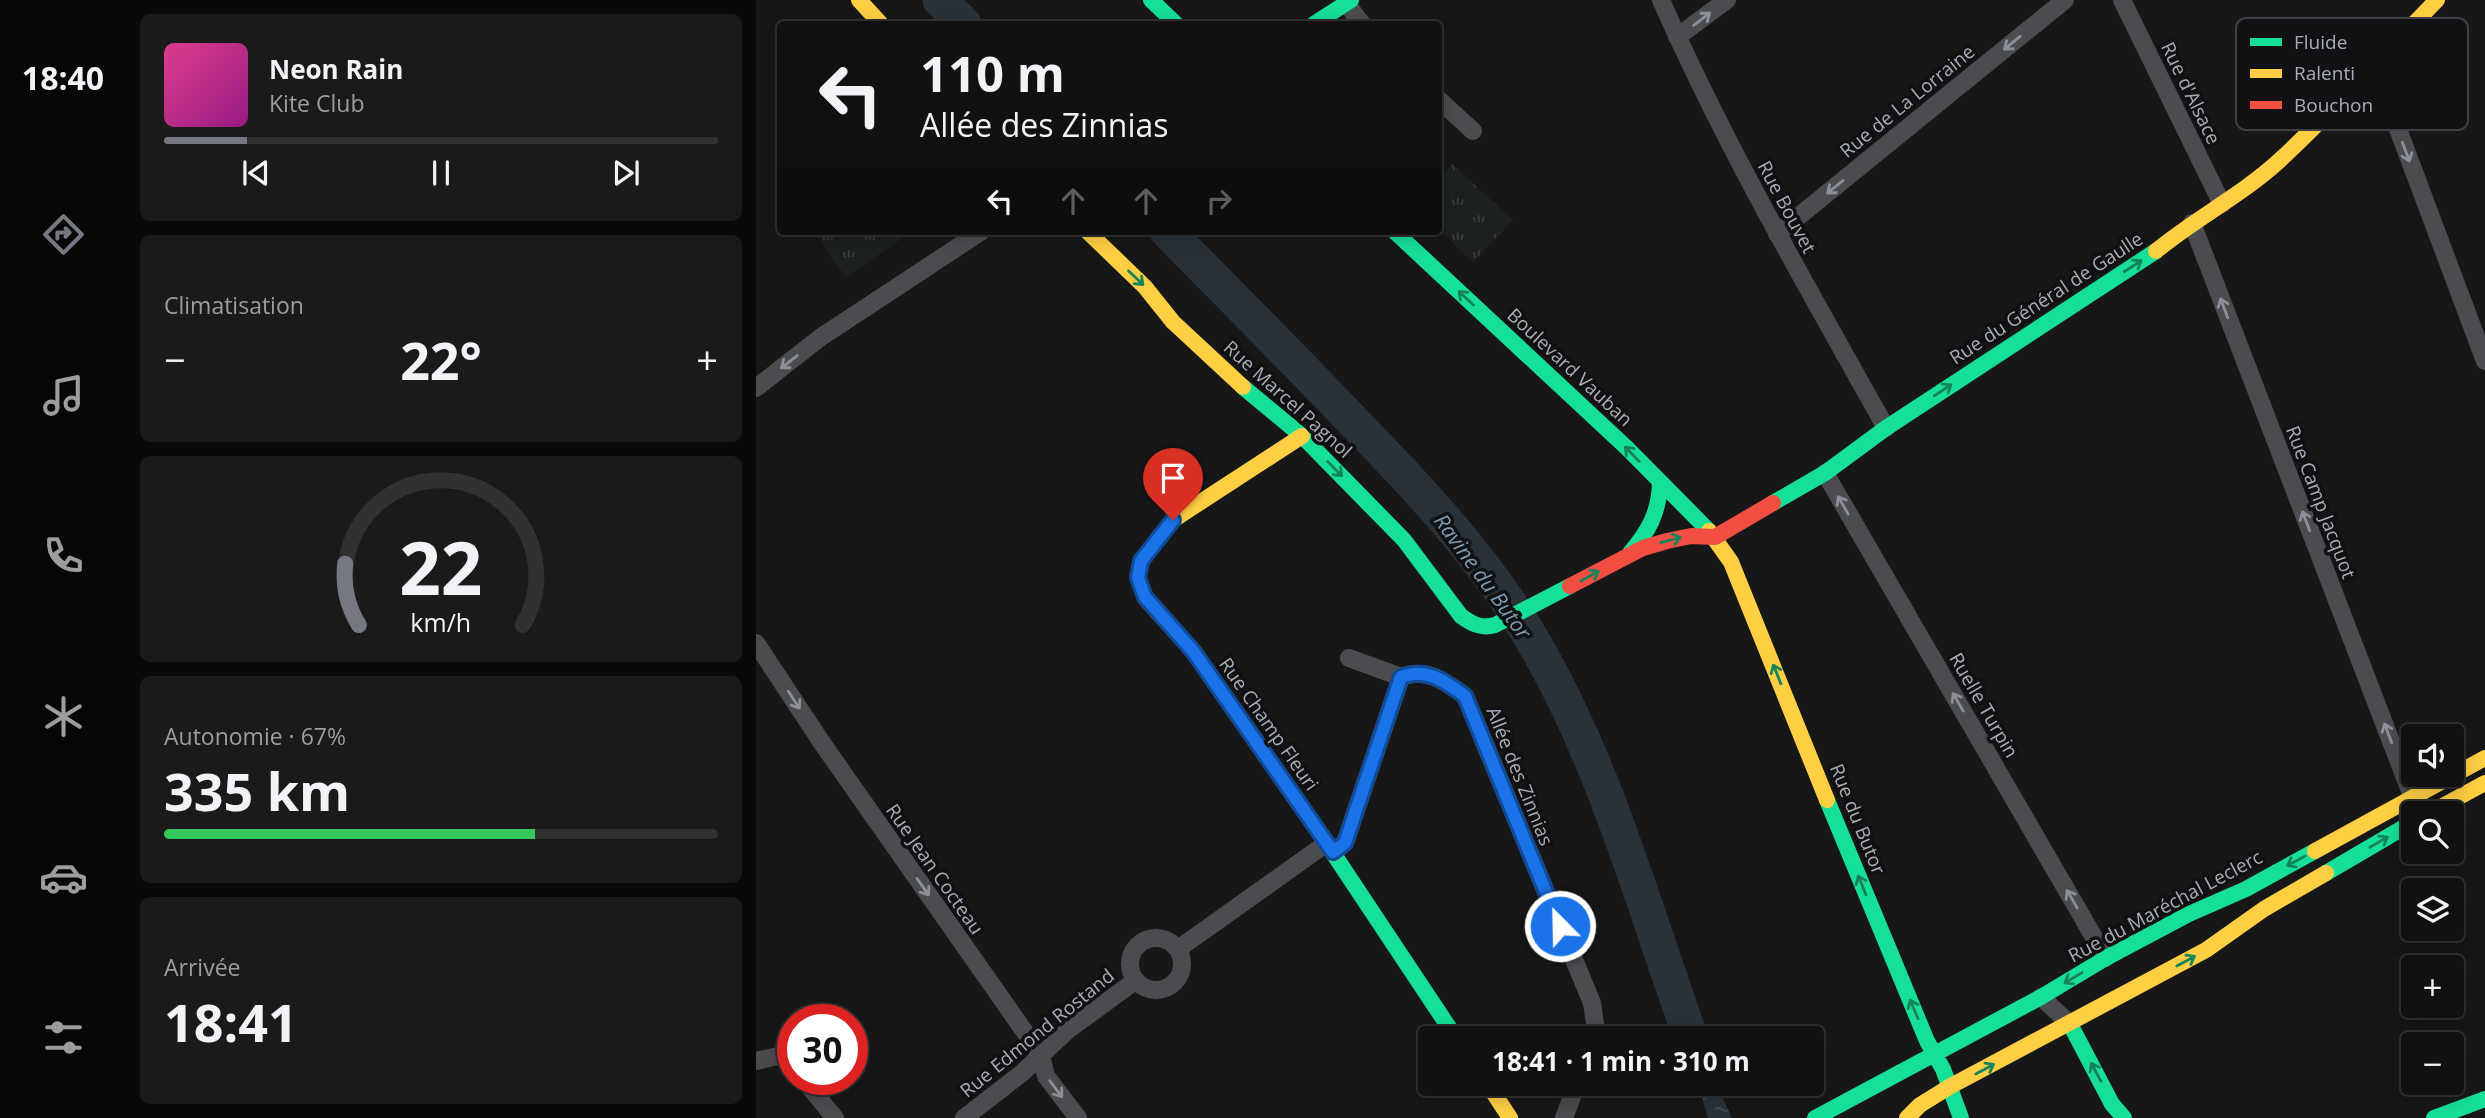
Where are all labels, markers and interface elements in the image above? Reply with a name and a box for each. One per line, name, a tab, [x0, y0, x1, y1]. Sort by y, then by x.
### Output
one-way arrow	[1692, 11, 1711, 26]
legend	[2236, 18, 2468, 130]
text: Fluide	[2294, 29, 2347, 55]
one-way arrow	[2003, 35, 2021, 51]
street label: Rue d'Alsace	[2155, 37, 2227, 149]
street label: Rue de La Lorraine	[1834, 39, 1980, 163]
text: 110 m	[920, 40, 1065, 106]
icon: left	[805, 49, 896, 140]
text: Neon Rain	[269, 51, 403, 87]
text: 18:40	[22, 56, 104, 99]
text: Ralenti	[2294, 60, 2355, 86]
text: Kite Club	[269, 87, 364, 119]
text: Bouchon	[2294, 92, 2373, 118]
text: Allée des Zinnias	[920, 103, 1169, 146]
one-way arrow	[2401, 140, 2414, 162]
icon: previous	[237, 154, 275, 192]
icon: pause	[422, 154, 460, 192]
icon: next	[607, 154, 645, 192]
street label: Rue Bouvet	[1752, 156, 1822, 258]
one-way arrow	[1827, 179, 1845, 194]
icon: left	[981, 182, 1019, 220]
icon: ahead	[1054, 182, 1092, 220]
icon: ahead	[1127, 182, 1165, 220]
icon: right	[1200, 182, 1238, 220]
icon: directions	[39, 210, 88, 259]
street label: Rue du Général de Gaulle	[1944, 226, 2148, 370]
one-way arrow	[2123, 259, 2143, 273]
one-way arrow	[1127, 270, 1144, 287]
text: Climatisation	[164, 289, 304, 321]
one-way arrow	[1458, 290, 1475, 307]
one-way arrow	[2217, 298, 2229, 320]
street label: Boulevard Vauban	[1502, 302, 1638, 432]
text: 22°	[400, 324, 482, 395]
text: −	[164, 333, 186, 385]
text: +	[696, 333, 718, 385]
street label: Rue Marcel Pagnol	[1218, 334, 1358, 464]
one-way arrow	[780, 355, 798, 370]
icon: music	[39, 371, 88, 420]
one-way arrow	[1933, 383, 1952, 398]
street label: Rue Camp Jacquot	[2280, 422, 2362, 582]
one-way arrow	[1624, 446, 1641, 463]
pin	[1143, 448, 1203, 520]
icon: arrive	[1154, 459, 1192, 497]
one-way arrow	[1326, 460, 1343, 477]
one-way arrow	[1836, 496, 1850, 516]
water label: Ravine du Butor	[1428, 508, 1538, 645]
one-way arrow	[2298, 510, 2311, 532]
text: 22	[399, 517, 483, 616]
icon: phone	[39, 531, 88, 580]
one-way arrow	[1660, 533, 1682, 546]
one-way arrow	[1579, 569, 1599, 583]
text: km/h	[411, 605, 471, 639]
street label: Ruelle Turpin	[1943, 648, 2025, 762]
street label: Rue Champ Fleuri	[1213, 652, 1325, 796]
one-way arrow	[1770, 663, 1783, 685]
one-way arrow	[786, 690, 801, 709]
icon: climate	[39, 692, 88, 741]
one-way arrow	[1951, 692, 1964, 713]
street label: Allée des Zinnias	[1480, 703, 1560, 849]
text: Autonomie · 67%	[164, 720, 346, 752]
one-way arrow	[2380, 722, 2393, 744]
map controls	[2401, 724, 2464, 1095]
button: sound	[2401, 724, 2464, 787]
text: 335 km	[164, 755, 350, 826]
street label: Rue du Butor	[1824, 760, 1892, 878]
street label: Rue Jean Cocteau	[880, 798, 990, 940]
button: search	[2401, 801, 2464, 864]
one-way arrow	[2368, 835, 2389, 848]
street label: Rue du Maréchal Leclerc	[2063, 844, 2267, 968]
icon: car	[39, 853, 88, 902]
one-way arrow	[2286, 854, 2306, 868]
one-way arrow	[1854, 874, 1867, 896]
one-way arrow	[916, 877, 930, 896]
button: layers	[2401, 878, 2464, 941]
position arrow	[1523, 889, 1597, 963]
one-way arrow	[2065, 889, 2079, 909]
text: Arrivée	[164, 951, 240, 983]
one-way arrow	[2175, 954, 2195, 968]
button: +	[2401, 955, 2464, 1018]
street label: Rue Edmond Rostand	[955, 963, 1119, 1103]
one-way arrow	[2063, 971, 2083, 985]
text: 18:41	[164, 986, 298, 1057]
one-way arrow	[1907, 999, 1920, 1021]
speed limit sign: 30	[777, 1004, 868, 1095]
icon: filters	[39, 1013, 88, 1062]
button: −	[2401, 1032, 2464, 1095]
text: 18:41 · 1 min · 310 m	[1492, 1043, 1750, 1079]
one-way arrow	[1974, 1061, 1995, 1075]
one-way arrow	[2088, 1062, 2102, 1083]
one-way arrow	[1048, 1079, 1063, 1097]

